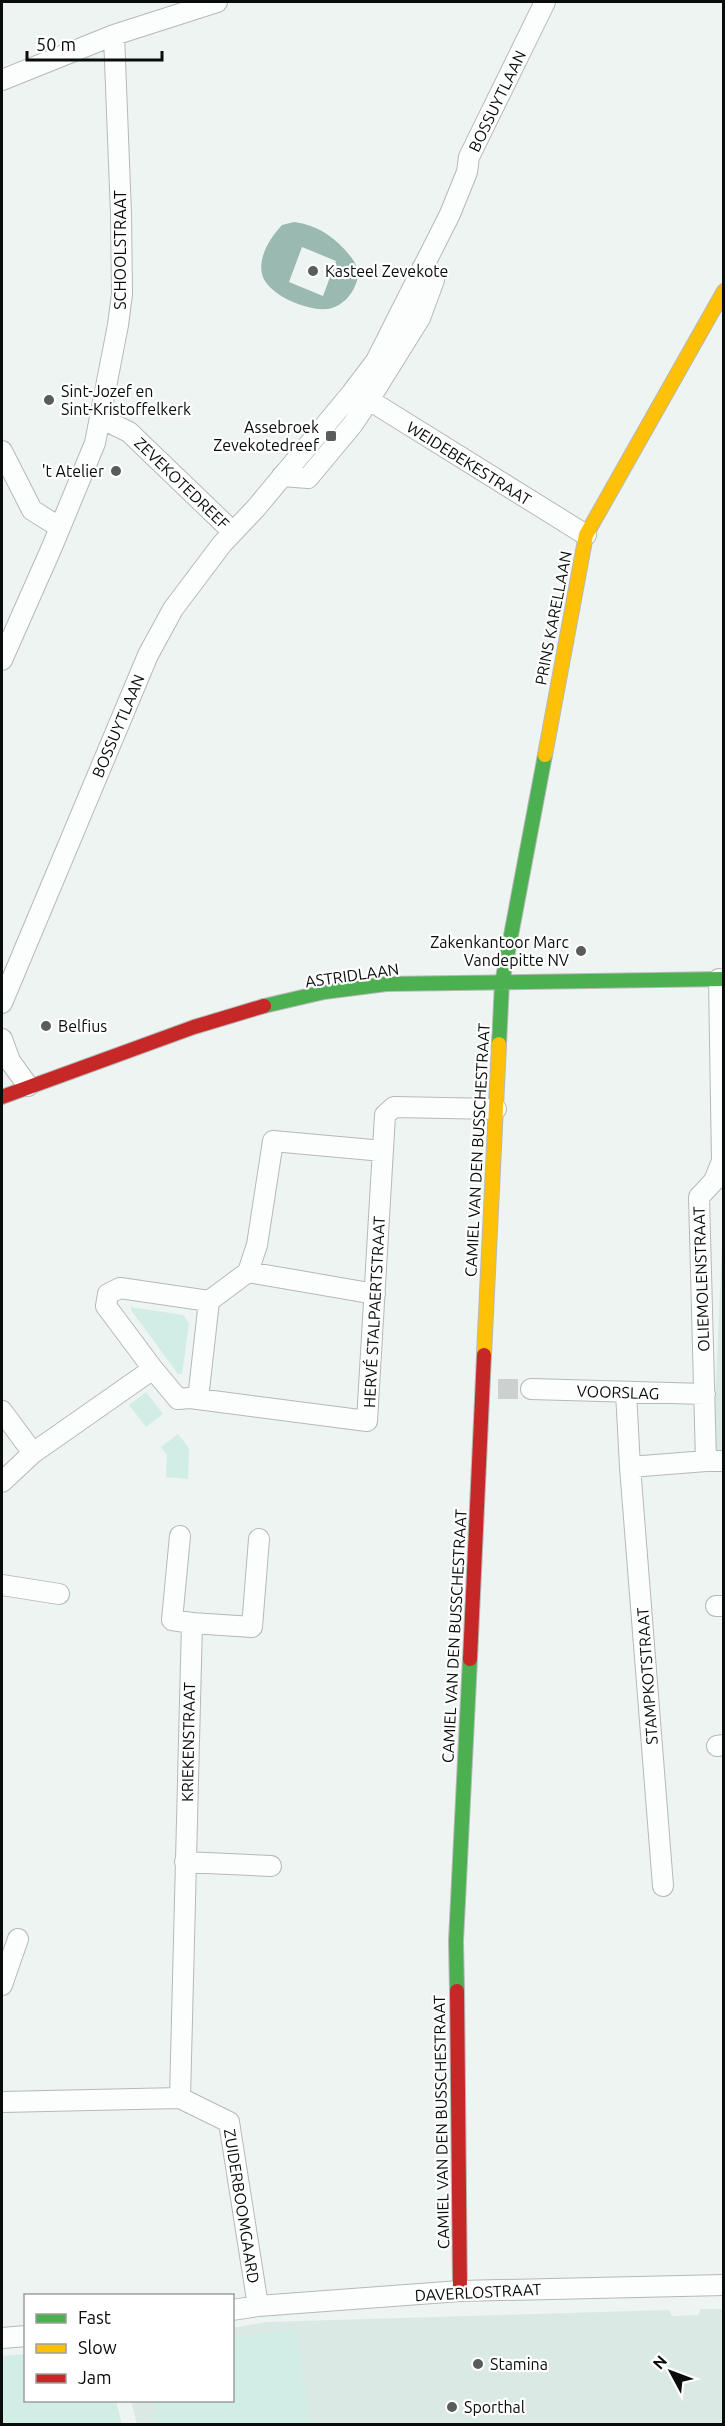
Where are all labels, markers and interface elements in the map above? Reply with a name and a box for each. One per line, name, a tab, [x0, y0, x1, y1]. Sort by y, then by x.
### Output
scale bar	[27, 24, 162, 62]
text: 50 m	[36, 34, 76, 54]
street label: BOSSUYTLAAN	[465, 48, 529, 154]
street label: SCHOOLSTRAAT	[111, 190, 129, 310]
place label: Kasteel Zevekote	[325, 262, 448, 280]
marker: Kasteel Zevekote	[306, 264, 320, 278]
place label: Sint-Jozef en Sint-Kristoffelkerk	[61, 382, 191, 418]
marker: Sint-Jozef en Sint-Kristoffelkerk	[42, 393, 56, 407]
street label: WEIDEBEKESTRAAT	[404, 417, 534, 509]
place label: Assebroek Zevekotedreef	[213, 418, 320, 454]
marker: Assebroek Zevekotedreef	[324, 429, 338, 443]
street label: ZEVEKOTEDREEF	[131, 433, 233, 533]
place label: 't Atelier	[42, 462, 104, 480]
marker: 't Atelier	[109, 464, 123, 478]
street label: PRINS KARELLAAN	[531, 549, 575, 687]
street label: BOSSUYTLAAN	[88, 672, 148, 780]
place label: Zakenkantoor Marc Vandepitte NV	[430, 933, 570, 969]
marker: Zakenkantoor Marc Vandepitte NV	[574, 944, 588, 958]
street label: ASTRIDLAAN	[304, 960, 400, 990]
place label: Belfius	[58, 1017, 107, 1035]
marker: Belfius	[39, 1019, 53, 1033]
street label: CAMIEL VAN DEN BUSSCHESTRAAT	[461, 1022, 493, 1277]
street label: OLIEMOLENSTRAAT	[689, 1206, 713, 1352]
street label: HERVÉ STALPAERTSTRAAT	[358, 1215, 388, 1408]
street label: VOORSLAG	[576, 1382, 660, 1402]
street label: CAMIEL VAN DEN BUSSCHESTRAAT	[438, 1508, 470, 1763]
street label: STAMPKOTSTRAAT	[633, 1607, 661, 1745]
street label: KRIEKENSTRAAT	[178, 1682, 198, 1802]
street label: CAMIEL VAN DEN BUSSCHESTRAAT	[430, 1995, 452, 2249]
street label: ZUIDERBOOMGAARD	[221, 2127, 263, 2285]
street label: DAVERLOSTRAAT	[414, 2280, 542, 2304]
legend	[24, 2294, 234, 2402]
text: Fast	[78, 2307, 111, 2327]
text: Slow	[78, 2337, 117, 2357]
north arrow	[641, 2342, 701, 2402]
text: N	[649, 2352, 670, 2373]
place label: Stamina	[490, 2355, 548, 2373]
marker: Stamina	[471, 2357, 485, 2371]
text: Jam	[78, 2367, 112, 2387]
place label: Sporthal	[464, 2398, 525, 2416]
marker: Sporthal	[445, 2400, 459, 2414]

